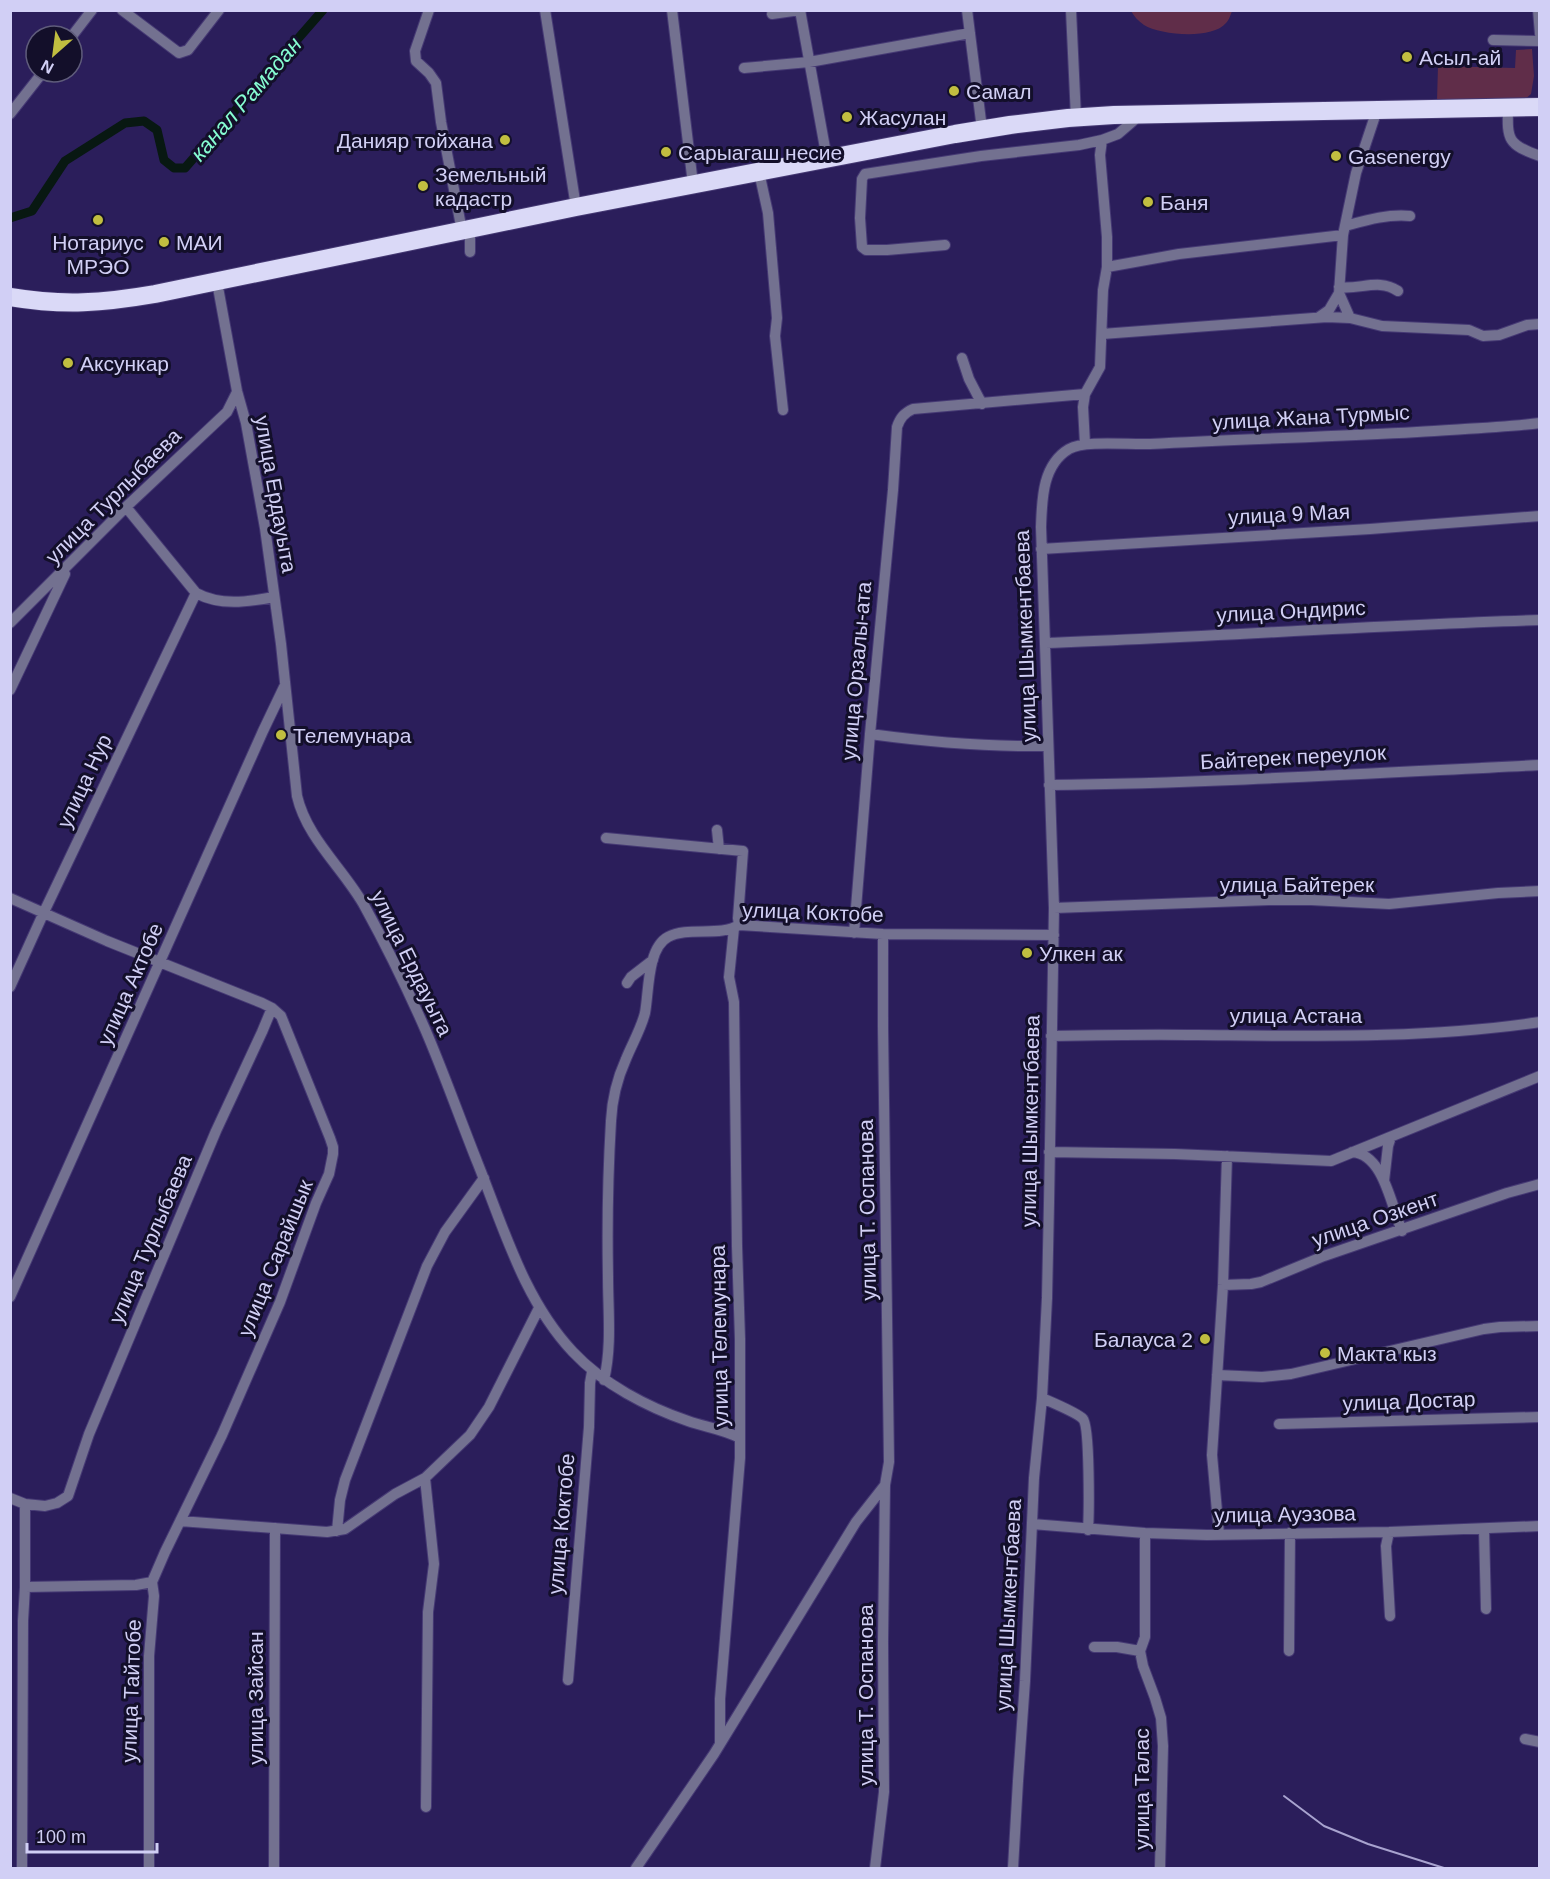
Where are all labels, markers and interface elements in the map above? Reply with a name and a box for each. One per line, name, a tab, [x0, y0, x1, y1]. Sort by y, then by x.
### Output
north arrow	[24, 24, 84, 84]
water label: канал Рамадан	[185, 32, 307, 166]
place label: Асыл-ай	[1419, 46, 1501, 69]
marker: Асыл-ай	[1400, 50, 1414, 64]
text: N	[38, 57, 56, 77]
place label: Самал	[966, 80, 1031, 103]
marker: Самал	[947, 84, 961, 98]
place label: Жасулан	[859, 106, 946, 129]
marker: Жасулан	[840, 110, 854, 124]
place label: Данияр тойхана	[337, 129, 493, 152]
marker: Данияр тойхана	[498, 133, 512, 147]
place label: Сарыагаш несие	[678, 141, 842, 164]
marker: Сарыагаш несие	[659, 145, 673, 159]
place label: Gasenergy	[1348, 145, 1451, 168]
marker: Gasenergy	[1329, 149, 1343, 163]
place label: Земельный кадастр	[435, 163, 546, 210]
marker: Земельный кадастр	[416, 179, 430, 193]
place label: Баня	[1160, 191, 1208, 214]
marker: Баня	[1141, 195, 1155, 209]
marker: Нотариус МРЭО	[91, 213, 105, 227]
place label: Нотариус МРЭО	[52, 231, 144, 278]
place label: МАИ	[176, 231, 223, 254]
marker: МАИ	[157, 235, 171, 249]
place label: Аксункар	[80, 352, 169, 375]
marker: Аксункар	[61, 356, 75, 370]
street label: улица Жана Турмыс	[1212, 400, 1410, 434]
street label: улица Ердауыта	[251, 414, 301, 575]
street label: улица Турлыбаева	[41, 424, 185, 568]
street label: улица 9 Мая	[1228, 499, 1350, 529]
street label: улица Шымкентбаева	[1010, 529, 1040, 742]
street label: улица Орзалы-ата	[837, 580, 875, 761]
street label: улица Ондирис	[1216, 596, 1366, 626]
place label: Телемунара	[293, 724, 412, 747]
marker: Телемунара	[274, 728, 288, 742]
street label: улица Нур	[52, 731, 116, 831]
street label: Байтерек переулок	[1199, 741, 1387, 773]
street label: улица Байтерек	[1220, 873, 1375, 896]
street label: улица Ердауыта	[367, 886, 457, 1040]
street label: улица Коктобе	[742, 898, 884, 926]
street label: улица Актобе	[93, 919, 167, 1049]
place label: Улкен ак	[1039, 942, 1123, 965]
marker: Улкен ак	[1020, 946, 1034, 960]
street label: улица Астана	[1230, 1004, 1363, 1027]
street label: улица Шымкентбаева	[1017, 1014, 1043, 1227]
street label: улица Т. Оспанова	[854, 1119, 880, 1301]
street label: улица Турлыбаева	[104, 1151, 196, 1327]
street label: улица Сарайшык	[233, 1176, 317, 1340]
street label: улица Озкент	[1309, 1187, 1441, 1251]
street label: улица Телемунара	[706, 1245, 732, 1427]
place label: Балауса 2	[1094, 1328, 1193, 1351]
marker: Балауса 2	[1198, 1332, 1212, 1346]
place label: Макта кыз	[1337, 1342, 1437, 1365]
marker: Макта кыз	[1318, 1346, 1332, 1360]
street label: улица Достар	[1342, 1387, 1476, 1415]
street label: улица Коктобе	[543, 1453, 579, 1595]
street label: улица Шымкентбаева	[991, 1498, 1025, 1712]
street label: улица Ауэзова	[1214, 1501, 1356, 1527]
street label: улица Т. Оспанова	[854, 1604, 877, 1786]
street label: улица Тайтобе	[117, 1619, 145, 1763]
street label: улица Зайсан	[244, 1631, 267, 1765]
street label: улица Талас	[1130, 1728, 1153, 1850]
scale bar	[27, 1816, 158, 1854]
text: 100 m	[36, 1827, 86, 1847]

